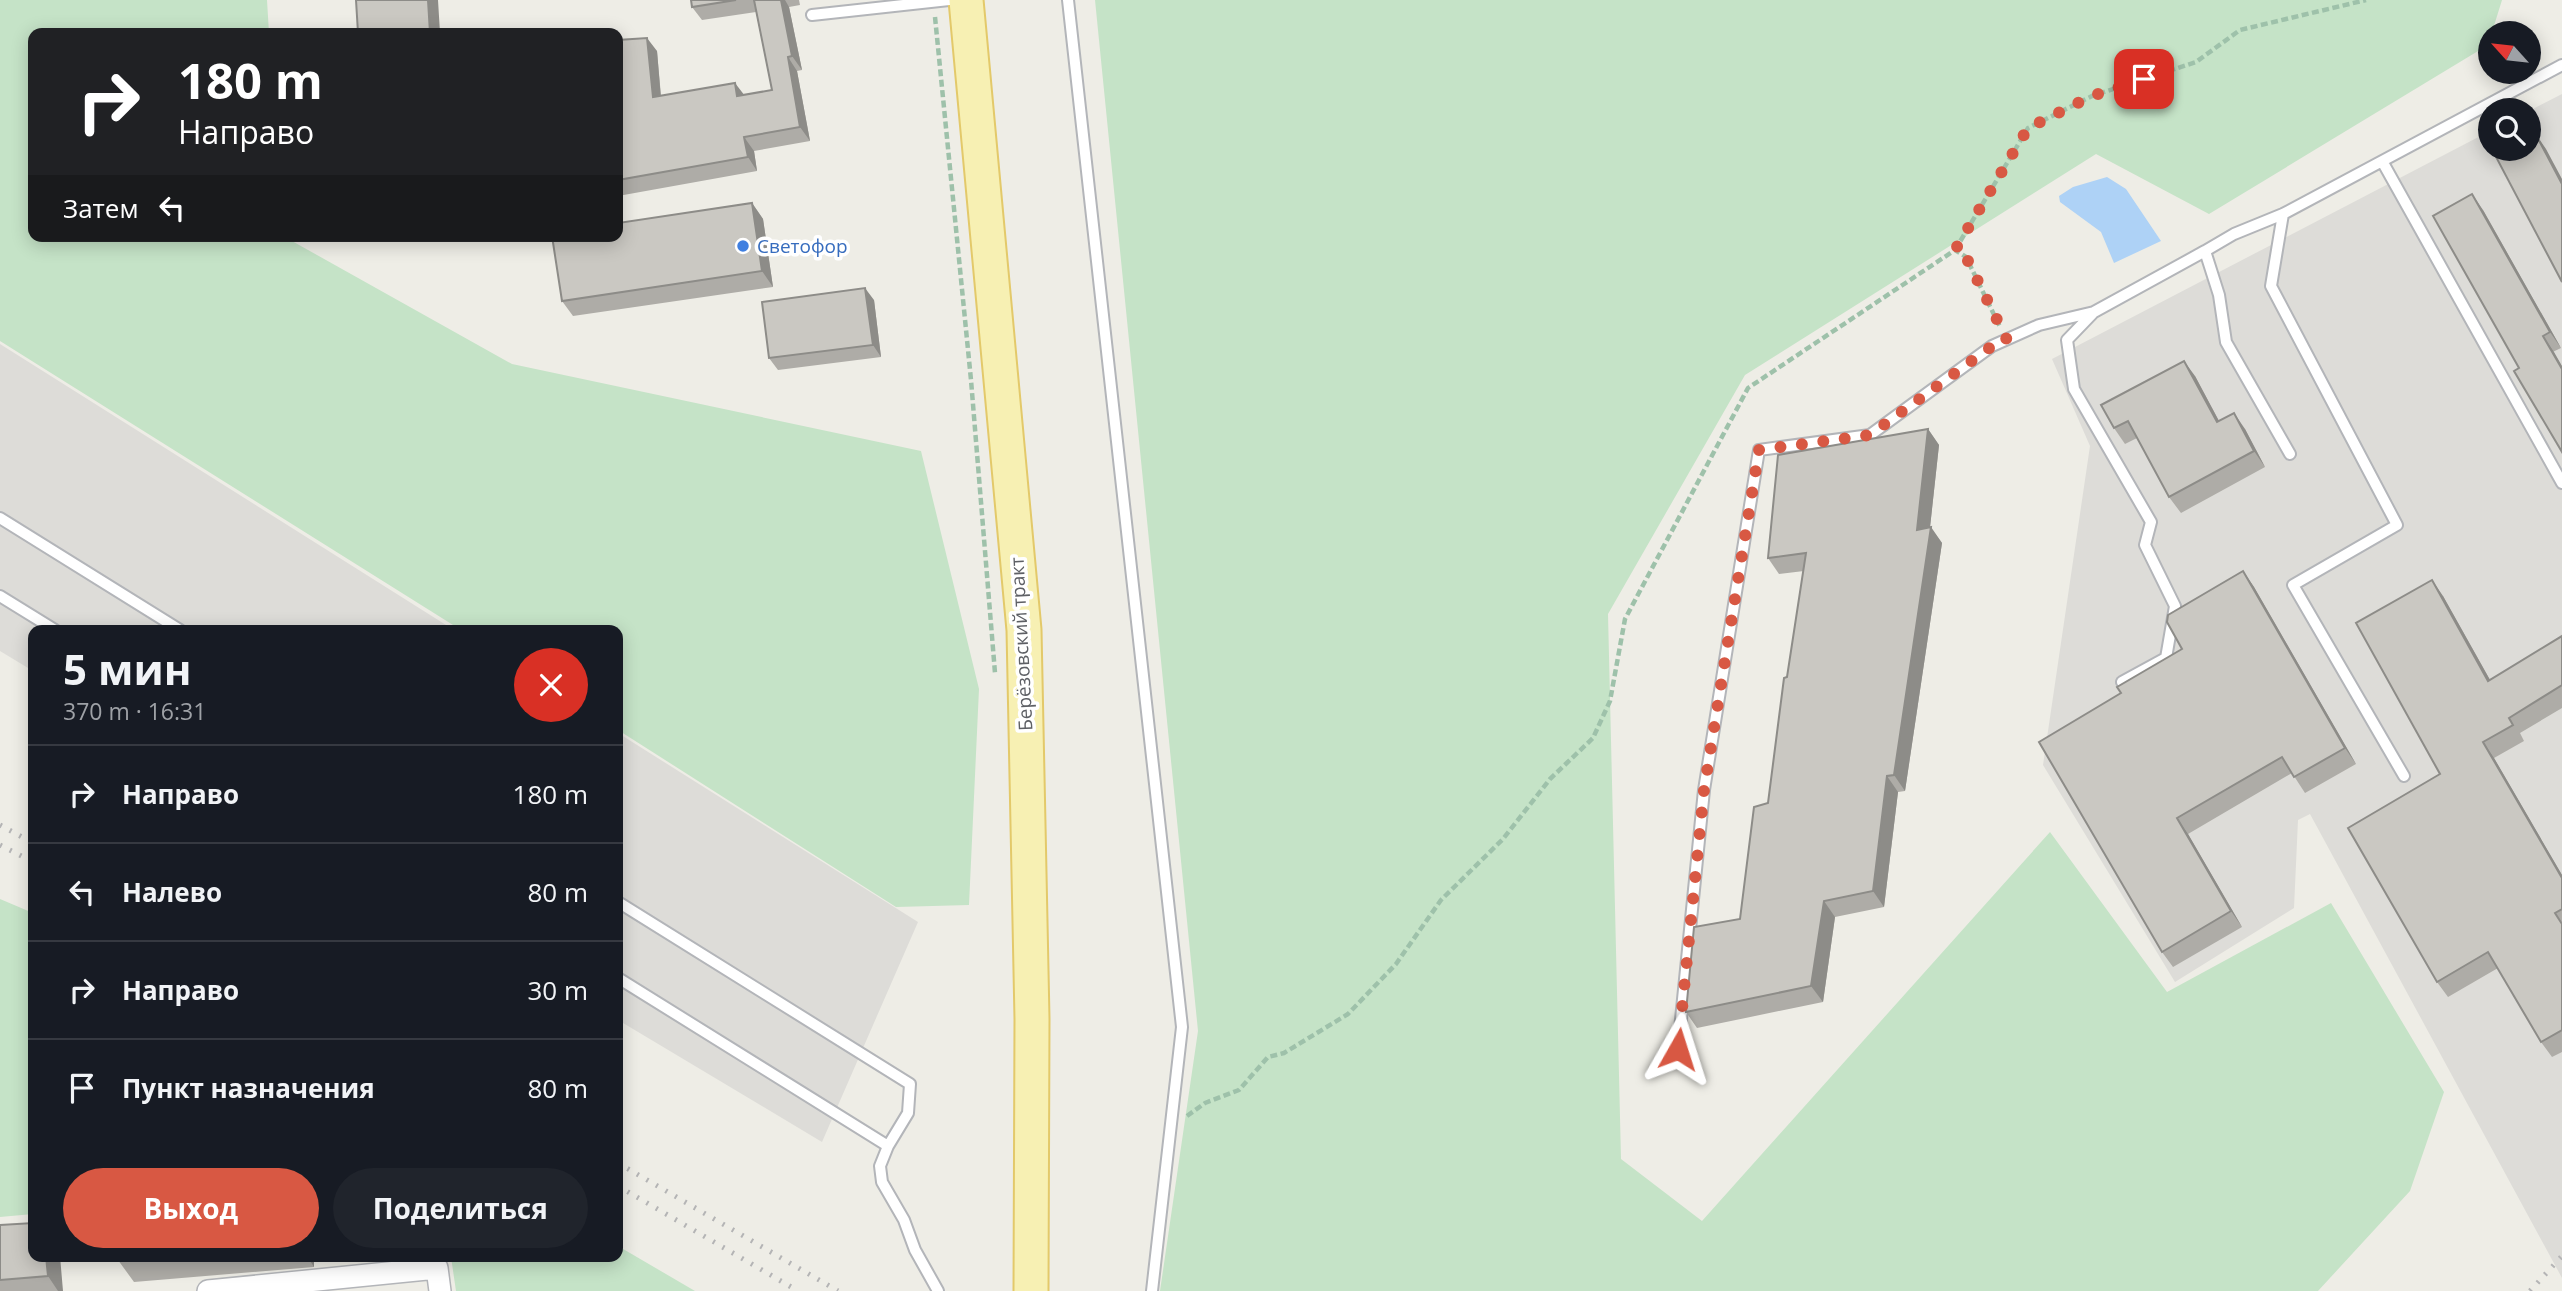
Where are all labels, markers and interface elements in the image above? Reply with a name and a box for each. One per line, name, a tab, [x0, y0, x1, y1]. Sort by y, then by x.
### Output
north arrow	[2478, 21, 2541, 84]
map controls	[2478, 21, 2541, 161]
text: 180 m	[178, 47, 323, 113]
pin	[2114, 49, 2174, 109]
icon: right	[63, 56, 154, 147]
icon: arrive	[2125, 60, 2163, 98]
button: search	[2478, 98, 2541, 161]
text: Направо	[178, 110, 314, 153]
icon: left	[153, 189, 191, 227]
text: Затем	[63, 190, 139, 226]
place label: Светофор	[757, 233, 848, 259]
marker: Светофор	[735, 238, 751, 254]
street label: Берёзовский тракт	[1003, 556, 1039, 732]
text: 5 мин	[63, 640, 191, 697]
button: close	[514, 648, 588, 722]
text: 370 m · 16:31	[63, 695, 206, 727]
icon: right	[63, 775, 101, 813]
text: Направо	[122, 776, 239, 812]
text: 180 m	[513, 776, 588, 812]
icon: left	[63, 873, 101, 911]
text: Налево	[122, 874, 222, 910]
text: 80 m	[527, 874, 588, 910]
icon: right	[63, 971, 101, 1009]
text: Направо	[122, 972, 239, 1008]
text: 30 m	[527, 972, 588, 1008]
position arrow	[1641, 1012, 1715, 1086]
icon: arrive	[63, 1069, 101, 1107]
text: Пункт назначения	[122, 1070, 375, 1106]
text: 80 m	[527, 1070, 588, 1106]
button: Выход	[63, 1168, 319, 1248]
button: Поделиться	[333, 1168, 588, 1248]

